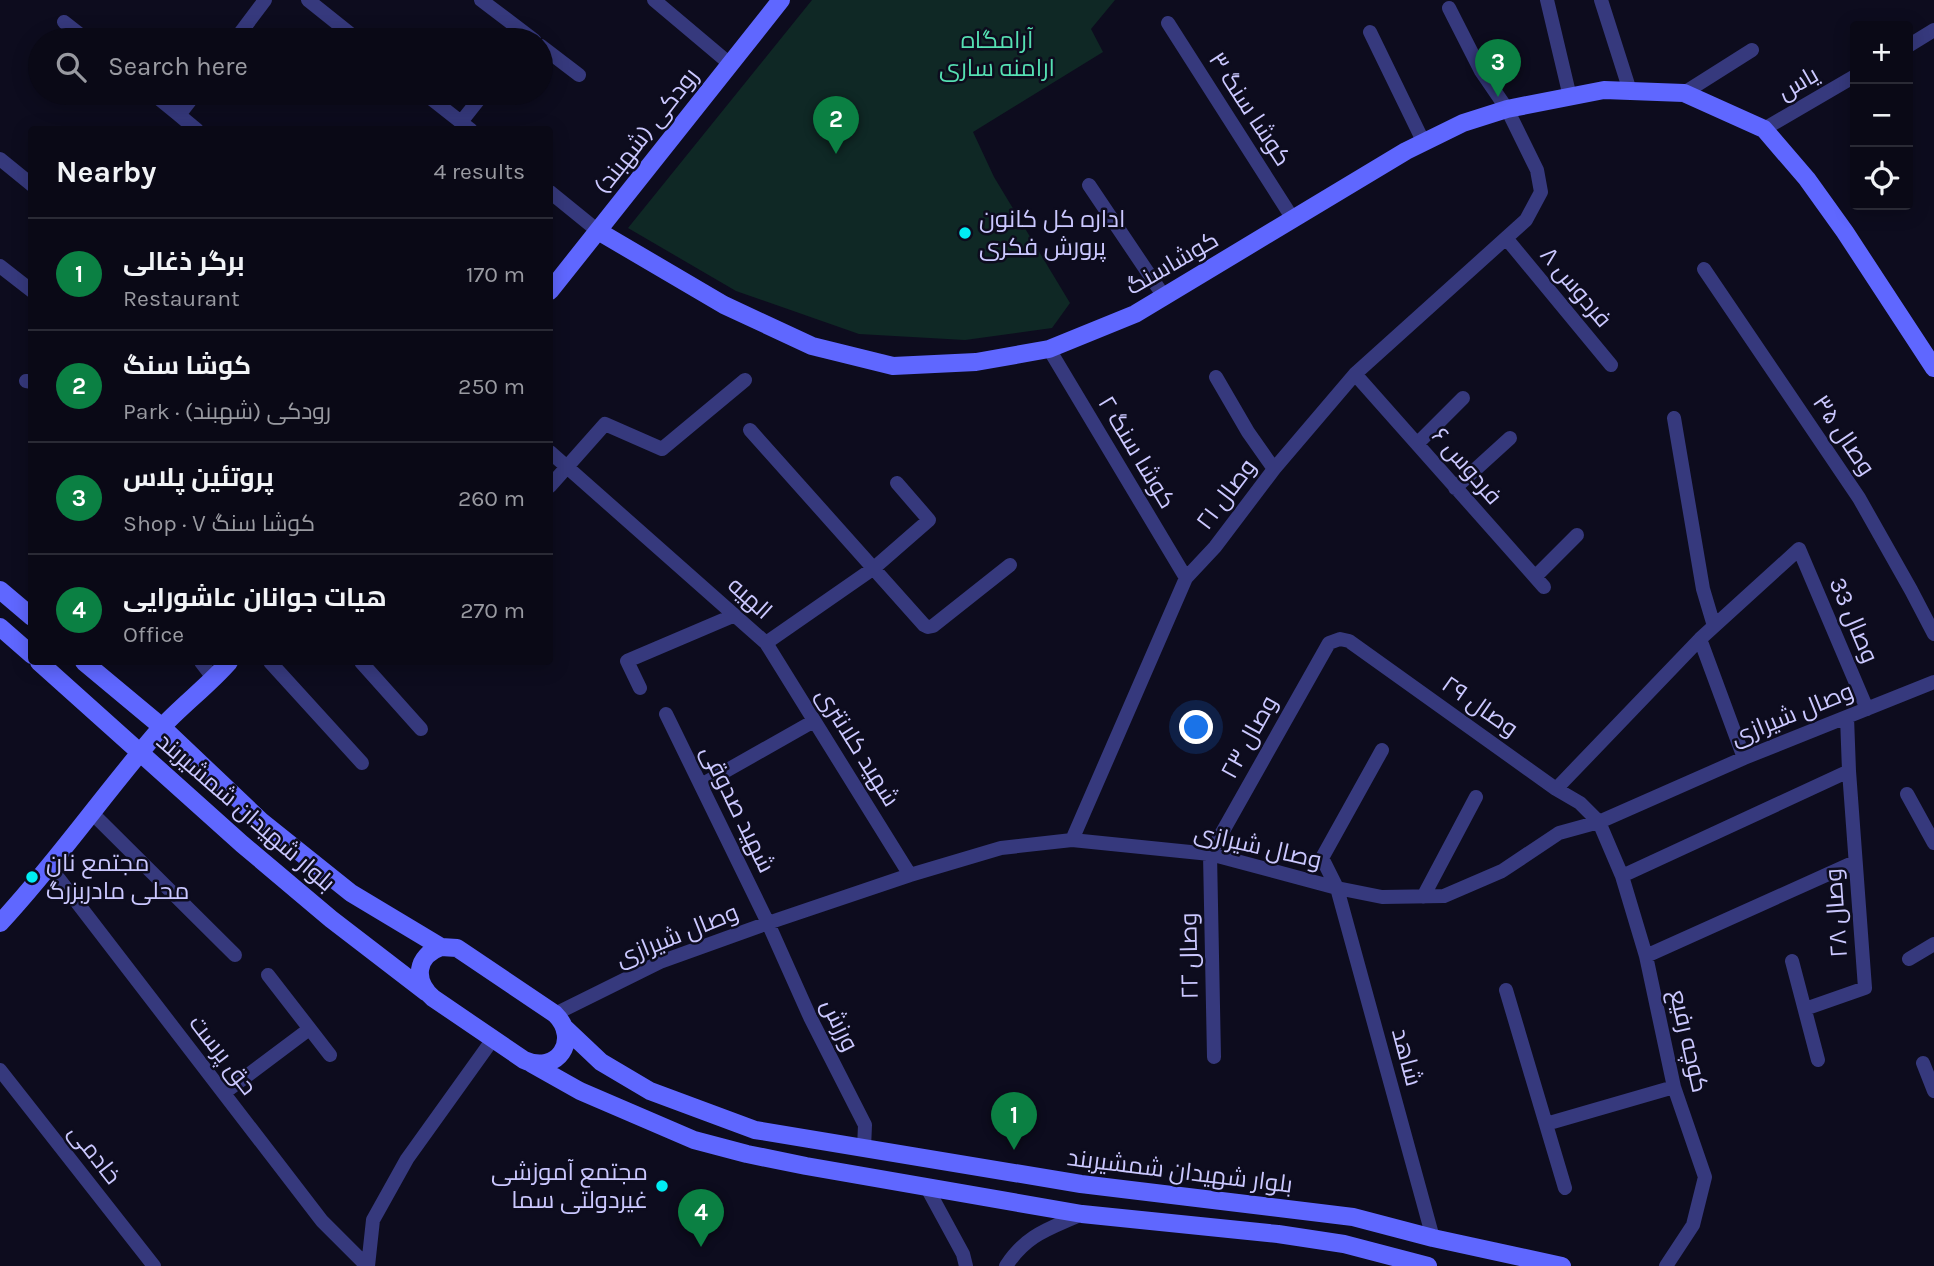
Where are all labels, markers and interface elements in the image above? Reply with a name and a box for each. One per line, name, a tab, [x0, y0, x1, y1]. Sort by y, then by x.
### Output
map controls	[1850, 21, 1913, 210]
button: +	[1850, 21, 1913, 84]
park label: آرامگاه ارامنه ساری	[939, 26, 1055, 82]
search box	[28, 28, 553, 105]
pin: 3	[1475, 39, 1521, 97]
street label: کوشا سنگ ۳	[1203, 47, 1297, 171]
icon: search	[52, 48, 90, 86]
text: Search here	[108, 51, 248, 82]
street label: یاس	[1773, 60, 1824, 106]
street label: رودکی (شهبند)	[588, 62, 704, 200]
button: −	[1850, 84, 1913, 147]
pin: 2	[813, 96, 859, 154]
button: locate	[1850, 147, 1913, 210]
text: Nearby	[56, 154, 156, 190]
text: 4 results	[433, 158, 525, 185]
place label: اداره کل کانون پرورش فکری	[979, 205, 1125, 263]
marker: اداره کل کانون پرورش فکری	[957, 225, 973, 241]
street label: کوشاسنگ	[1121, 225, 1223, 301]
street label: فردوس ۸	[1534, 241, 1618, 333]
text: برگر ذغالی	[123, 246, 245, 277]
text: 1	[75, 261, 83, 288]
text: 170 m	[466, 261, 525, 288]
text: Restaurant	[123, 285, 240, 312]
text: کوشا سنگ	[123, 350, 251, 381]
text: 2	[72, 373, 86, 400]
text: 250 m	[458, 373, 525, 400]
street label: وصال ۳۵	[1807, 390, 1881, 480]
street label: کوشا سنگ ۲	[1092, 391, 1182, 513]
text: Park · رودکی (شهبند)	[123, 398, 331, 425]
street label: فردوس ۶	[1426, 422, 1508, 510]
street label: وصال ۲۱	[1190, 453, 1262, 535]
text: پروتئین پلاس	[123, 462, 274, 493]
text: 3	[72, 485, 86, 512]
text: 260 m	[458, 485, 525, 512]
text: Shop · کوشا سنگ ۷	[123, 510, 315, 537]
street label: الهیه	[722, 571, 778, 625]
street label: وصال 33	[1824, 573, 1884, 667]
text: هیات جوانان عاشورایی	[123, 582, 387, 613]
text: 4	[72, 597, 86, 624]
text: 270 m	[460, 597, 525, 624]
text: Office	[123, 621, 184, 648]
street label: وصال ۲۹	[1436, 670, 1524, 742]
street label: وصال شیرازی	[1727, 677, 1857, 751]
street label: شهید کلانتری	[810, 683, 906, 811]
street label: وصال ۲۳	[1215, 691, 1283, 783]
your location	[1179, 710, 1213, 744]
street label: بلوار شهیدان شمشیربند	[151, 727, 341, 897]
street label: شهید صدوقی	[695, 741, 781, 877]
street label: وصال شیرازی	[1192, 818, 1324, 874]
place label: مجتمع نان محلی مادربزرگ	[46, 849, 189, 905]
street label: وصال ۲۸	[1819, 868, 1853, 958]
marker: مجتمع نان محلی مادربزرگ	[24, 869, 40, 885]
street label: وصال شیرازی	[612, 898, 742, 972]
street label: وصال ۲۲	[1174, 912, 1204, 1000]
street label: کوچه رفیع	[1662, 987, 1714, 1096]
street label: ورزش	[815, 994, 865, 1056]
street label: حق پرست	[182, 1010, 263, 1102]
street label: شاهد	[1386, 1025, 1428, 1089]
pin: 1	[991, 1092, 1037, 1150]
street label: خادمی	[63, 1118, 127, 1190]
street label: بلوار شهیدان شمشیربند	[1066, 1143, 1294, 1199]
place label: مجتمع آموزشی غیردولتی سما	[491, 1158, 648, 1214]
marker: مجتمع آموزشی غیردولتی سما	[654, 1178, 670, 1194]
pin: 4	[678, 1189, 724, 1247]

